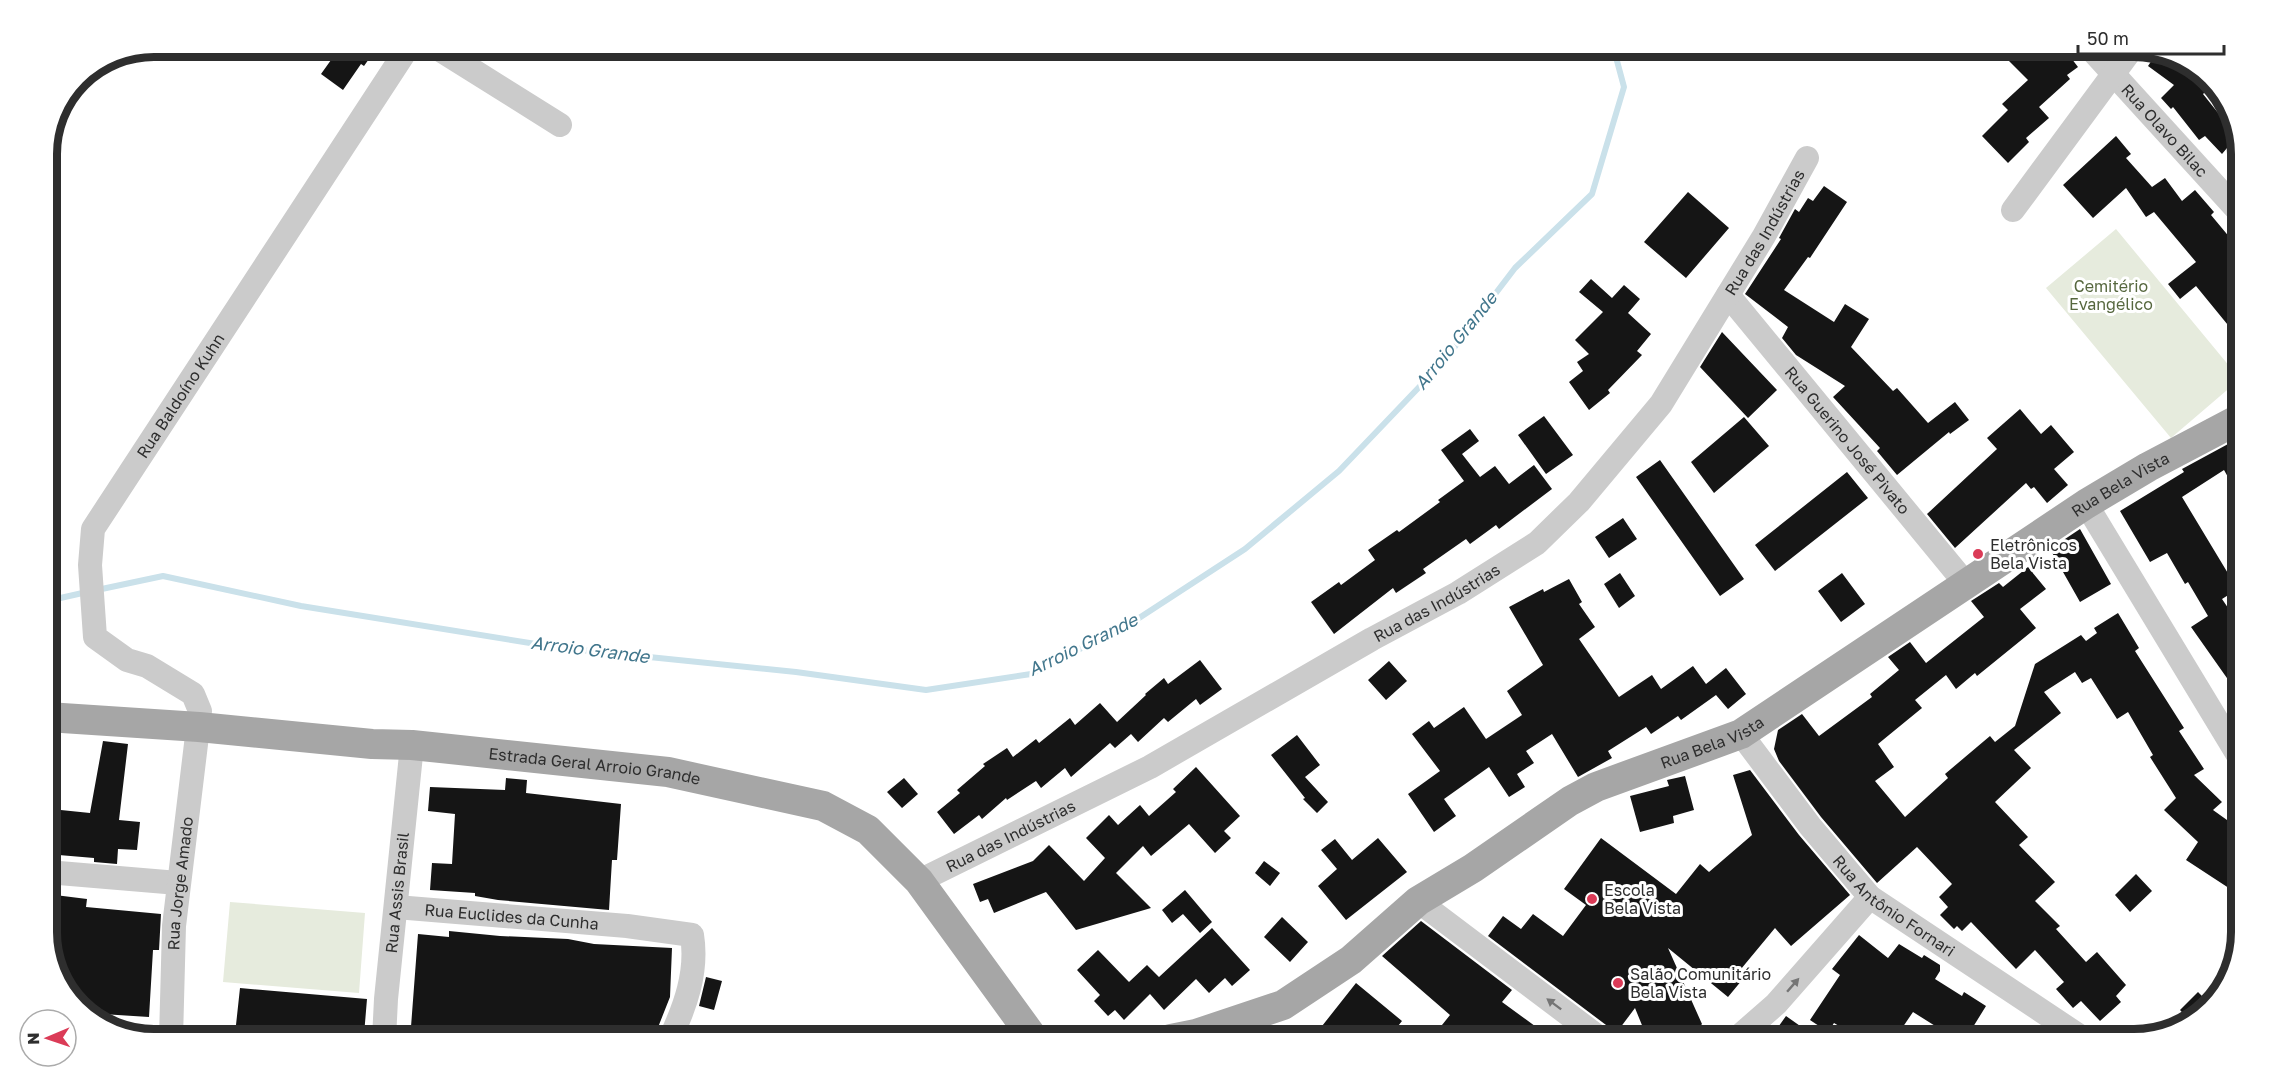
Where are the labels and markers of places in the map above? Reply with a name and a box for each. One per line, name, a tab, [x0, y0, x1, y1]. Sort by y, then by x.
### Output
place label: Eletrônicos Bela Vista	[1990, 535, 2077, 573]
marker: Eletrônicos Bela Vista	[1971, 547, 1985, 561]
place label: Escola Bela Vista	[1604, 880, 1681, 918]
marker: Escola Bela Vista	[1585, 892, 1599, 906]
place label: Salão Comunitário Bela Vista	[1630, 964, 1771, 1002]
marker: Salão Comunitário Bela Vista	[1611, 976, 1625, 990]

